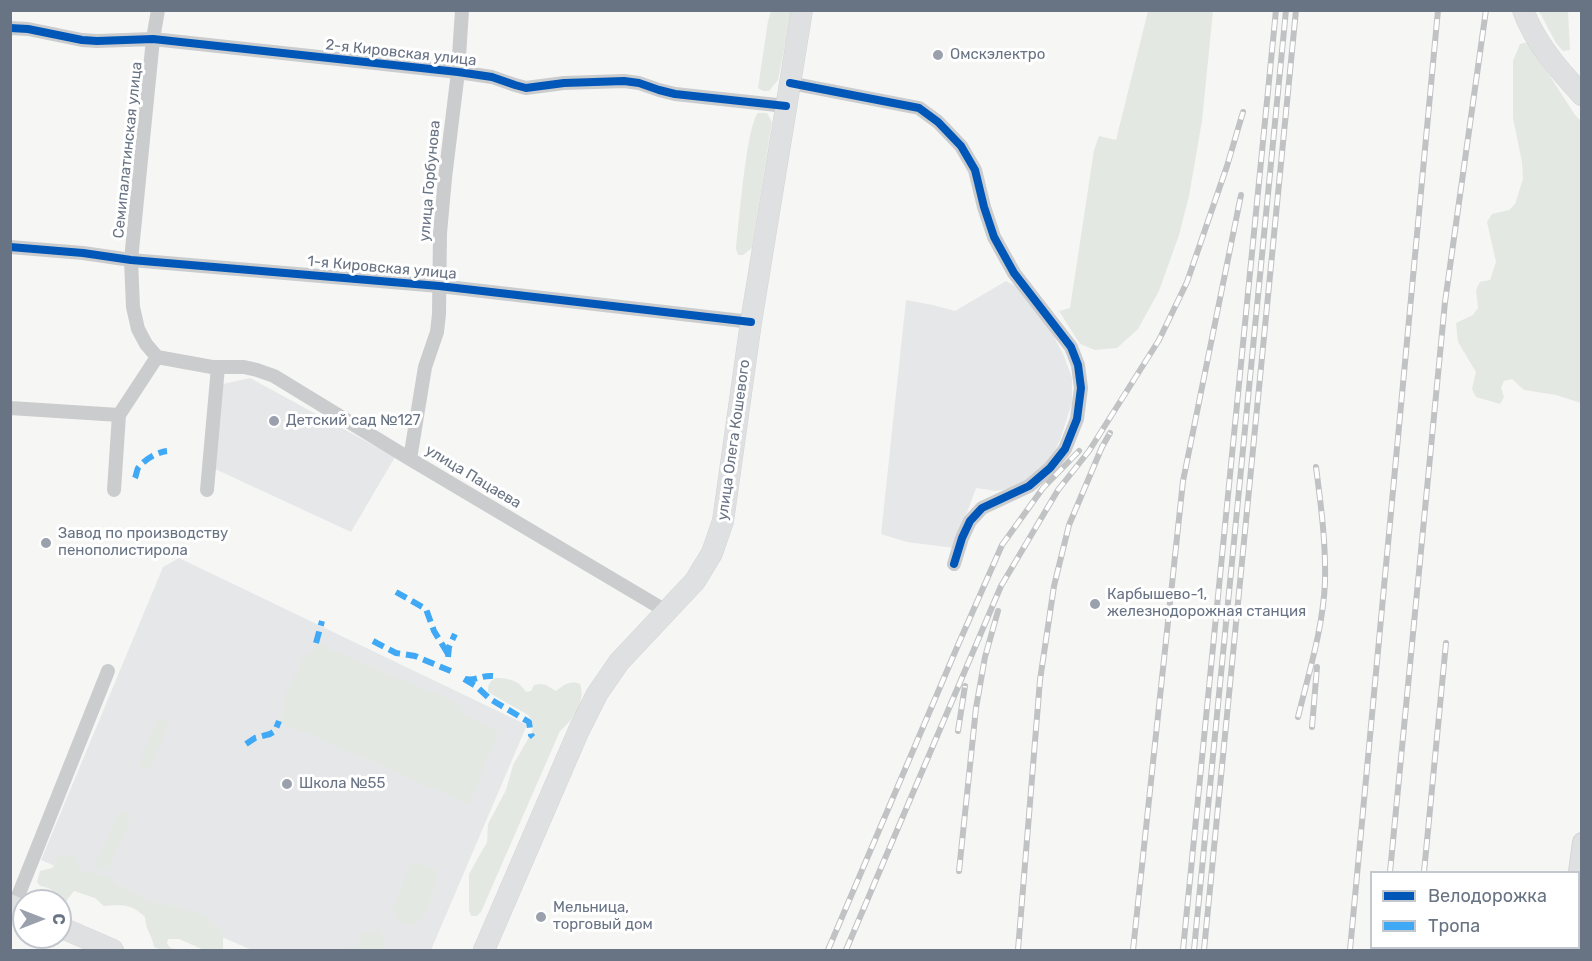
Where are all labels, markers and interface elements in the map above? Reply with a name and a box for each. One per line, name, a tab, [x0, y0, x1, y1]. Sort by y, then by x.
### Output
street label: 2-я Кировская улица	[325, 36, 477, 70]
place label: Омскэлектро	[950, 46, 1045, 64]
marker: Омскэлектро	[931, 48, 945, 62]
street label: Семипалатинская улица	[110, 61, 146, 239]
street label: улица Горбунова	[416, 120, 444, 242]
street label: 1-я Кировская улица	[307, 253, 457, 283]
street label: улица Олега Кошевого	[714, 358, 754, 522]
place label: Детский сад №127	[286, 412, 420, 430]
marker: Детский сад №127	[267, 414, 281, 428]
street label: улица Пацаева	[422, 441, 524, 513]
place label: Завод по производству пенополистирола	[58, 525, 228, 560]
marker: Завод по производству пенополистирола	[39, 536, 53, 550]
place label: Карбышево-1, железнодорожная станция	[1107, 586, 1306, 621]
marker: Карбышево-1, железнодорожная станция	[1088, 597, 1102, 611]
place label: Школа №55	[299, 775, 385, 793]
marker: Школа №55	[280, 777, 294, 791]
legend	[1370, 871, 1580, 949]
text: Велодорожка	[1428, 885, 1547, 907]
north arrow	[12, 889, 72, 949]
place label: Мельница, торговый дом	[553, 899, 653, 934]
marker: Мельница, торговый дом	[534, 910, 548, 924]
text: С	[49, 913, 68, 925]
text: Тропа	[1428, 915, 1480, 937]

